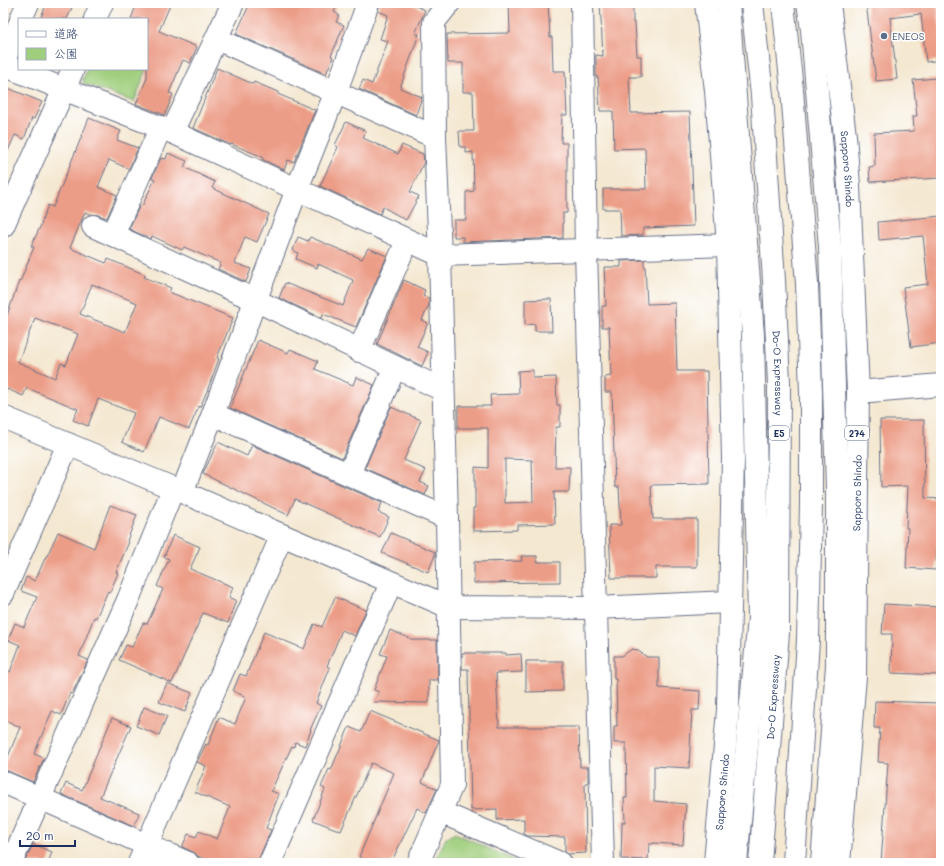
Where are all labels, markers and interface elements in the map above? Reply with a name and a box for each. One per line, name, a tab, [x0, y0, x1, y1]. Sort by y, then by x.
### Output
legend	[18, 18, 148, 70]
text: 道路	[54, 25, 78, 41]
place label: ENEOS	[892, 29, 925, 43]
marker: ENEOS	[879, 31, 889, 41]
text: 公園	[54, 45, 78, 61]
street label: Sapporo Shindo	[837, 130, 857, 207]
street label: Do-O Expressway	[769, 330, 786, 416]
road number: E5	[769, 426, 789, 440]
road number: 274	[845, 426, 869, 440]
street label: Sapporo Shindo	[849, 455, 865, 531]
street label: Do-O Expressway	[763, 654, 783, 740]
street label: Sapporo Shindo	[712, 753, 732, 831]
scale bar	[20, 822, 75, 848]
text: 20 m	[26, 827, 54, 843]

